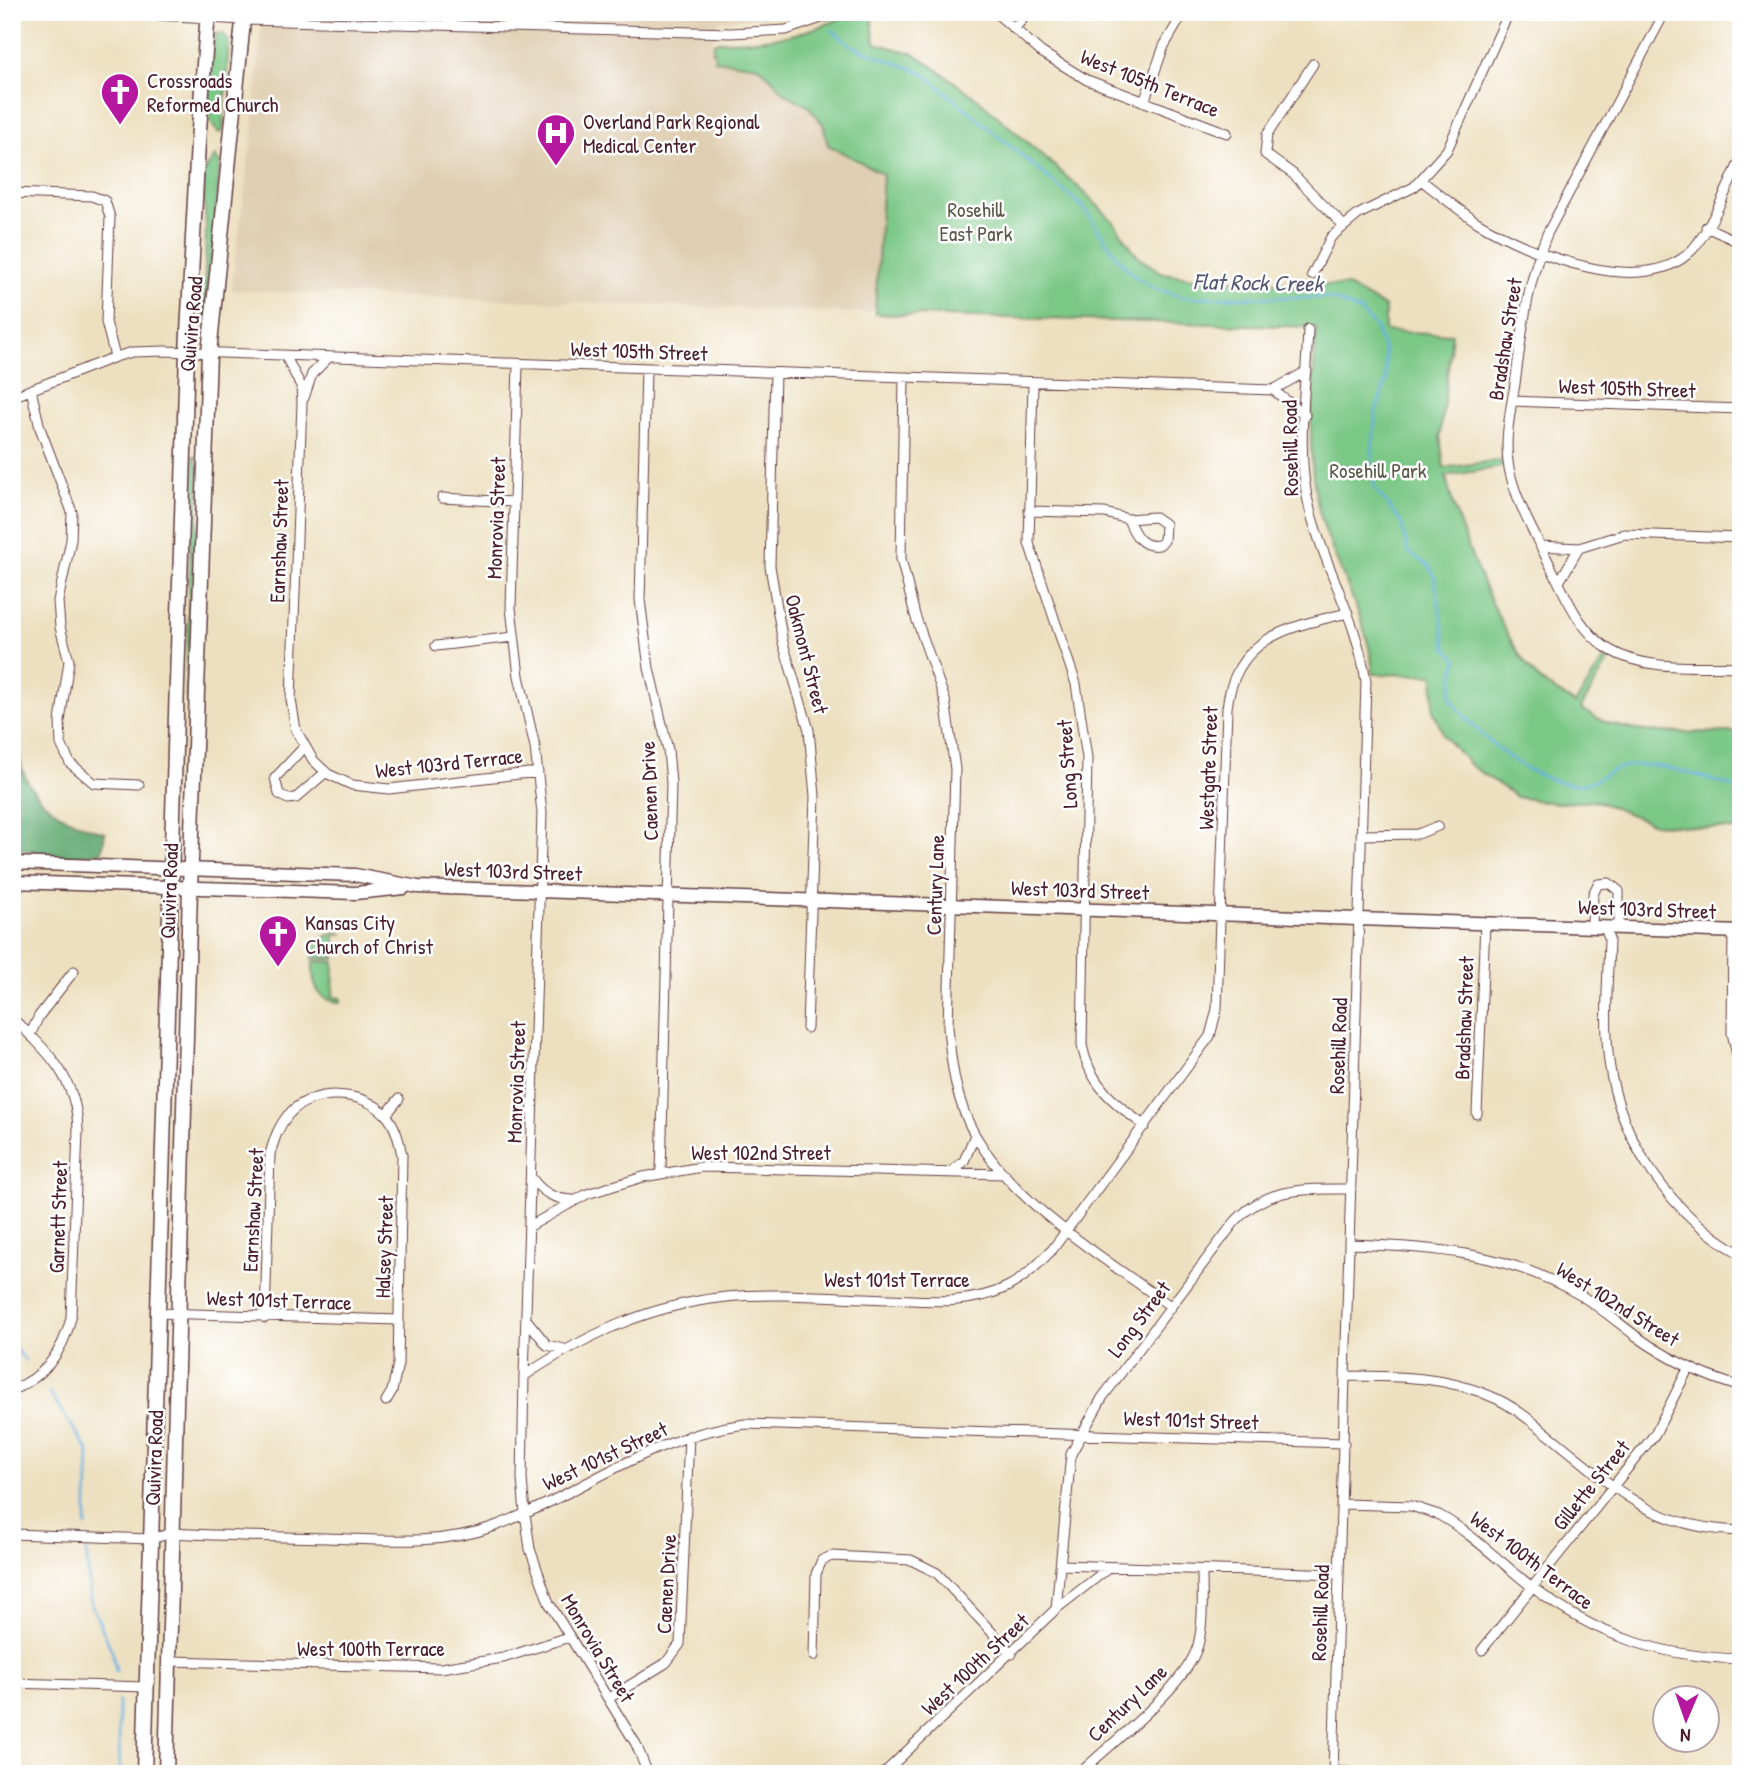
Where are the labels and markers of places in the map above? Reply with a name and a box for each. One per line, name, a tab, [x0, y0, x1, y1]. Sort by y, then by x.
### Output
place label: Crossroads Reformed Church	[147, 66, 279, 119]
church icon: Crossroads Reformed Church	[99, 71, 141, 126]
place label: Overland Park Regional Medical Center	[583, 107, 760, 160]
hospital icon: Overland Park Regional Medical Center	[535, 112, 577, 167]
place label: Kansas City Church of Christ	[305, 908, 434, 961]
church icon: Kansas City Church of Christ	[257, 913, 299, 968]

